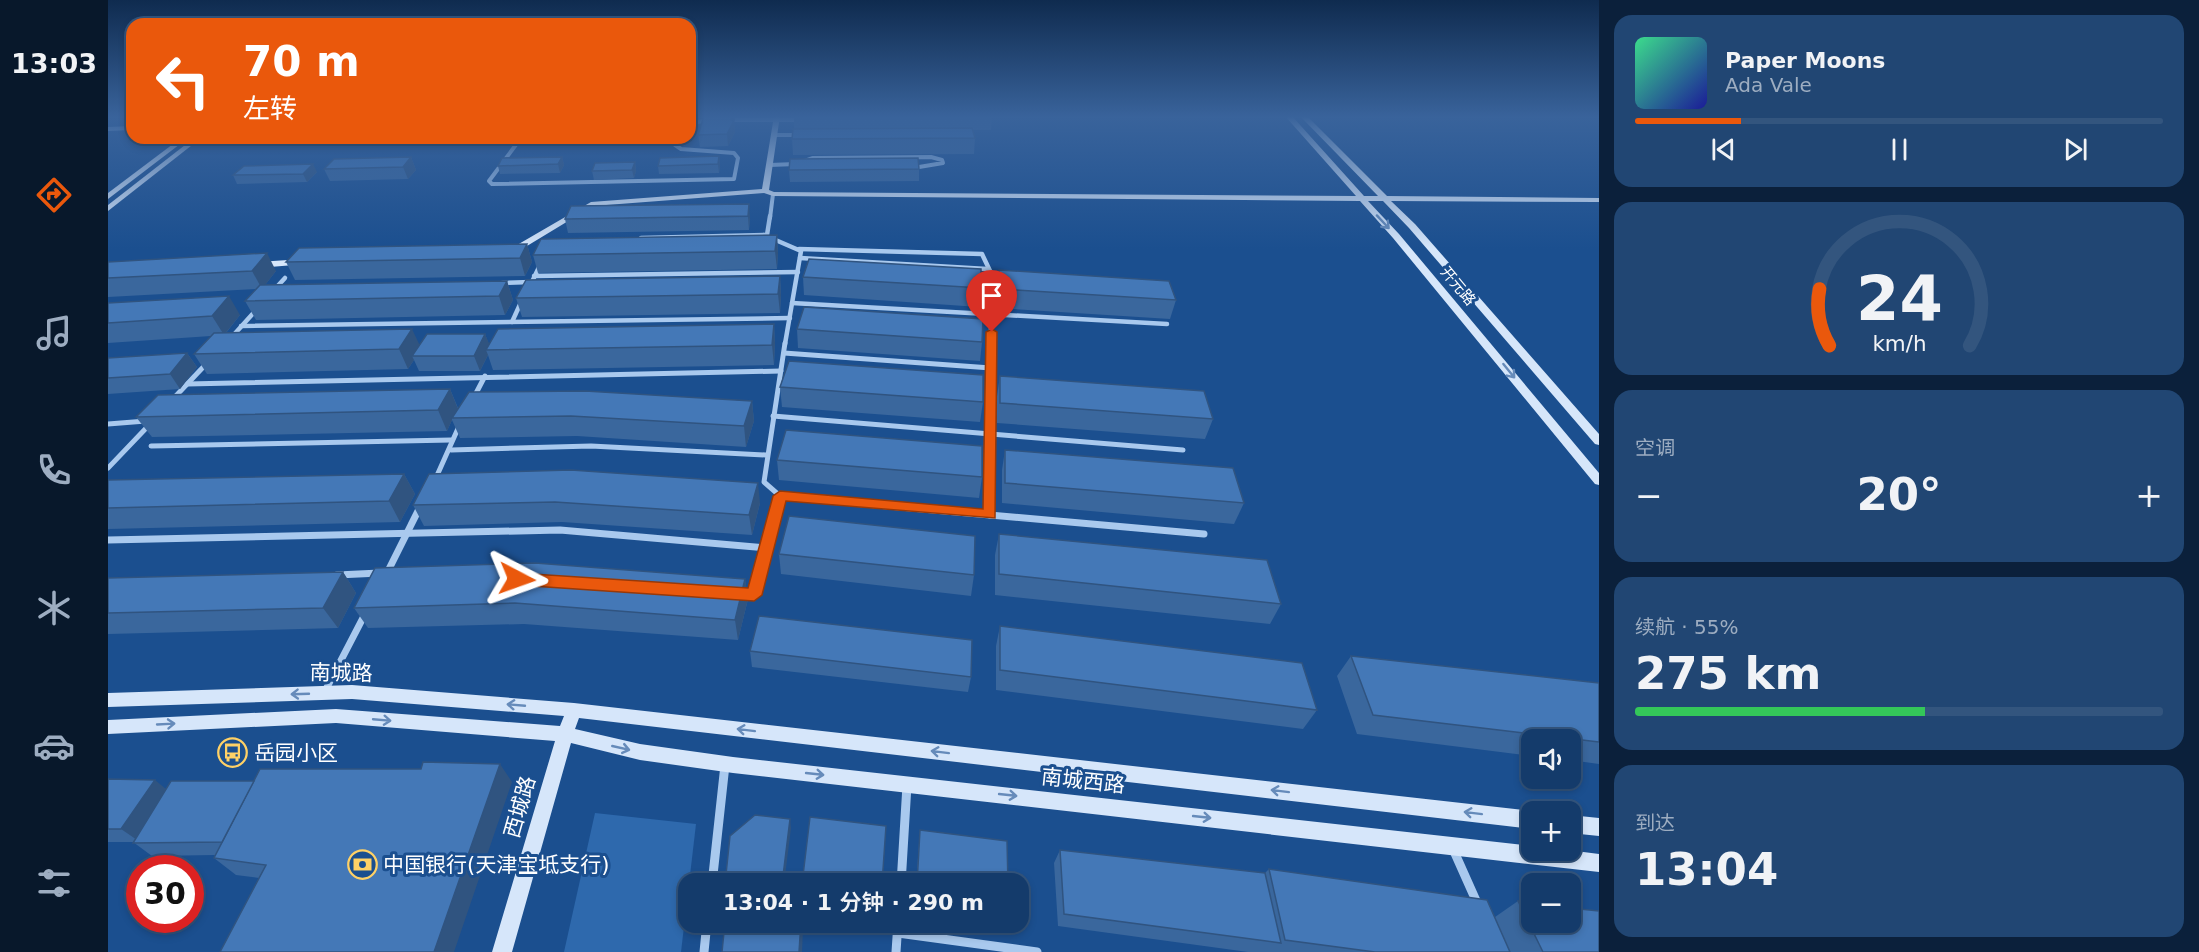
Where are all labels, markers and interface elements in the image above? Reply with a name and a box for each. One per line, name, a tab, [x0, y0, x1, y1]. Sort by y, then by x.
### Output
text: 70 m	[243, 37, 360, 86]
icon: left	[144, 42, 222, 120]
text: 13:03	[11, 48, 97, 79]
text: Paper Moons	[1725, 48, 1885, 73]
text: Ada Vale	[1725, 73, 1812, 97]
text: 左转	[243, 93, 297, 124]
icon: previous	[1707, 133, 1740, 166]
icon: pause	[1883, 133, 1916, 166]
icon: next	[2059, 133, 2092, 166]
icon: directions	[33, 174, 75, 216]
one-way arrow	[1376, 214, 1390, 229]
text: 24	[1856, 262, 1942, 335]
street label: 开元路	[1437, 263, 1479, 309]
pin	[966, 270, 1017, 332]
icon: arrive	[975, 279, 1008, 312]
icon: music	[33, 312, 75, 354]
text: km/h	[1872, 331, 1926, 356]
one-way arrow	[1503, 363, 1516, 379]
text: 空调	[1635, 436, 1675, 460]
icon: phone	[33, 449, 75, 491]
text: 20°	[1856, 468, 1942, 521]
text: −	[1635, 476, 1663, 515]
text: +	[2135, 476, 2163, 515]
position arrow	[485, 547, 549, 611]
icon: climate	[33, 587, 75, 629]
text: 续航 · 55%	[1635, 615, 1739, 639]
text: 275 km	[1635, 647, 1821, 700]
street label: 南城路	[309, 660, 373, 686]
one-way arrow	[291, 688, 311, 700]
one-way arrow	[506, 699, 526, 710]
one-way arrow	[372, 715, 392, 726]
one-way arrow	[156, 718, 176, 729]
one-way arrow	[737, 724, 757, 735]
icon: car	[33, 725, 75, 767]
map controls	[1521, 729, 1581, 933]
button: sound	[1521, 729, 1581, 789]
bus stop icon: 岳园小区	[217, 737, 249, 769]
place label: 岳园小区	[254, 741, 338, 765]
one-way arrow	[612, 742, 631, 754]
one-way arrow	[930, 746, 950, 757]
street label: 南城西路	[1040, 765, 1126, 797]
one-way arrow	[804, 769, 824, 780]
street label: 西城路	[500, 773, 540, 841]
one-way arrow	[1270, 785, 1290, 796]
one-way arrow	[998, 790, 1018, 801]
button: +	[1521, 801, 1581, 861]
one-way arrow	[1464, 807, 1484, 818]
text: 到达	[1635, 811, 1675, 835]
one-way arrow	[1192, 812, 1212, 823]
text: 13:04	[1635, 843, 1778, 896]
bank icon: 中国银行(天津宝坻支行)	[346, 849, 378, 881]
place label: 中国银行(天津宝坻支行)	[383, 853, 609, 877]
speed limit sign: 30	[126, 855, 204, 933]
icon: filters	[33, 862, 75, 904]
button: −	[1521, 873, 1581, 933]
text: 13:04 · 1 分钟 · 290 m	[723, 890, 984, 915]

